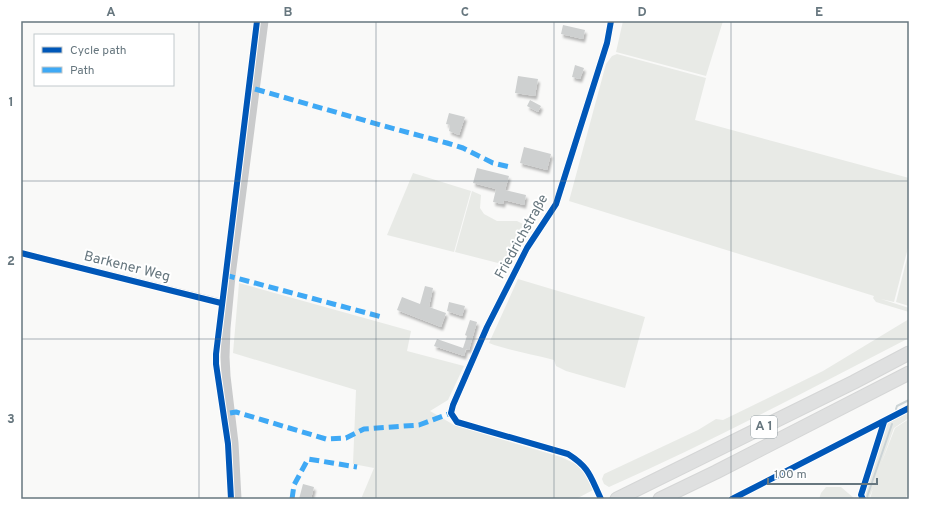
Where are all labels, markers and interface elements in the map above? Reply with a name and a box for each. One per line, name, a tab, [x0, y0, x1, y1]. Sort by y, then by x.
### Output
text: A	[106, 5, 116, 21]
text: B	[284, 5, 293, 21]
text: C	[461, 5, 469, 21]
text: D	[637, 5, 647, 21]
text: E	[815, 5, 823, 21]
legend	[34, 34, 174, 86]
text: Cycle path	[70, 43, 127, 59]
text: Path	[70, 63, 95, 79]
text: 1	[8, 95, 14, 111]
street label: Friedrichstraße	[492, 192, 552, 282]
street label: Barkener Weg	[82, 248, 172, 286]
text: 2	[7, 254, 15, 270]
text: 3	[7, 412, 15, 428]
road number: A 1	[751, 416, 777, 438]
scale bar	[768, 460, 877, 486]
text: 100 m	[774, 467, 807, 483]

